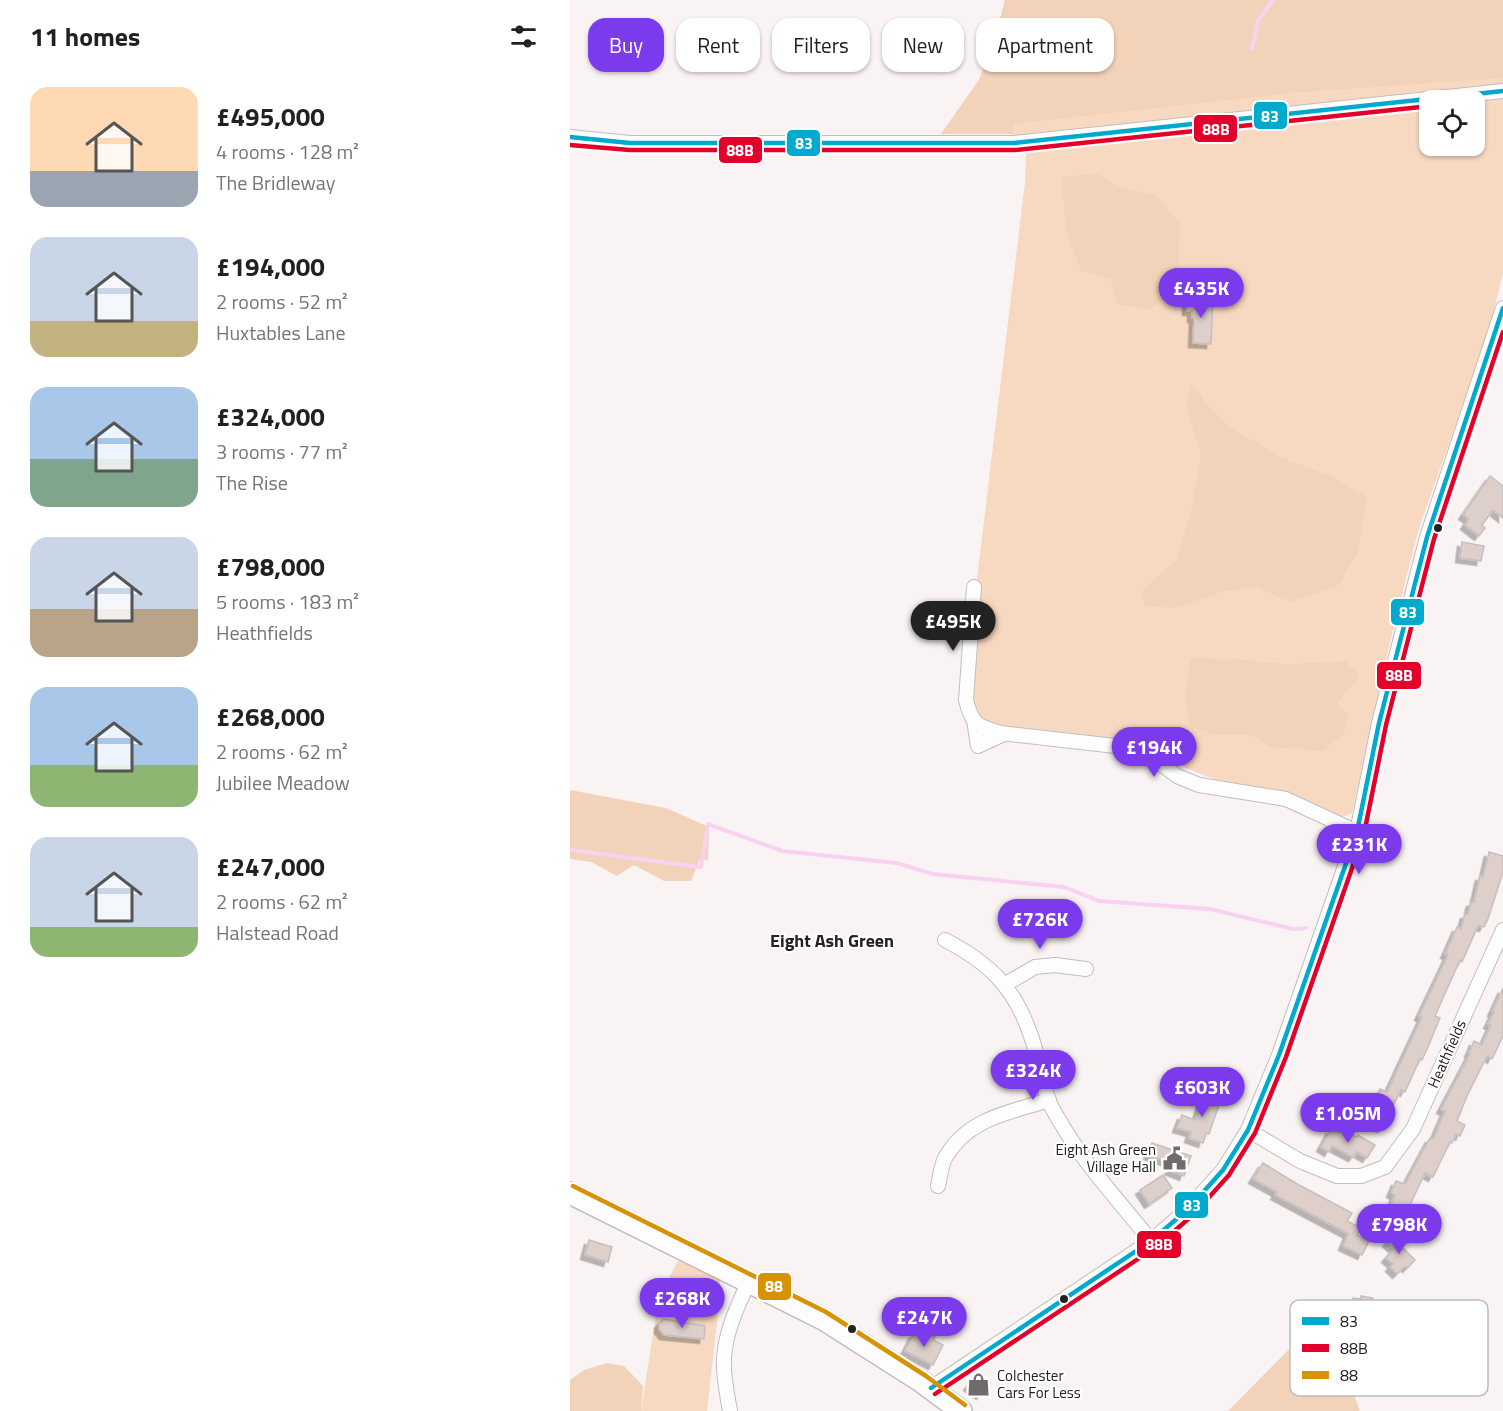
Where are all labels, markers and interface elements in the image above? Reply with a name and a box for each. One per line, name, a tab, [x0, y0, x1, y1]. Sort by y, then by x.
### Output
text: 11 homes	[30, 17, 140, 56]
chip: Buy	[588, 18, 664, 72]
chip: Rent	[676, 18, 760, 72]
chip: Filters	[772, 18, 870, 72]
chip: New	[882, 18, 964, 72]
chip: Apartment	[976, 18, 1114, 72]
icon: filters	[507, 20, 540, 53]
map controls	[1419, 90, 1485, 156]
button: locate	[1419, 90, 1485, 156]
text: £495,000	[216, 97, 325, 136]
line badge: 83	[1253, 101, 1288, 130]
text: 83	[1261, 104, 1279, 128]
icon: home	[78, 111, 150, 183]
line badge: 88B	[1193, 114, 1238, 143]
text: 88B	[1202, 117, 1230, 141]
line badge: 83	[786, 129, 821, 157]
text: 83	[795, 131, 813, 155]
text: 4 rooms · 128 m²	[216, 136, 359, 167]
line badge: 88B	[718, 136, 763, 164]
text: 88B	[726, 138, 754, 162]
text: The Bridleway	[216, 167, 335, 198]
text: £194,000	[216, 247, 325, 286]
icon: home	[78, 261, 150, 333]
pin: £435K	[1159, 268, 1243, 319]
text: £435K	[1173, 272, 1229, 303]
text: 2 rooms · 52 m²	[216, 286, 348, 317]
text: Huxtables Lane	[216, 317, 346, 348]
text: £324,000	[216, 397, 325, 436]
icon: home	[78, 411, 150, 483]
text: 3 rooms · 77 m²	[216, 436, 348, 467]
text: The Rise	[216, 467, 288, 498]
unlabelled marker	[1432, 522, 1444, 534]
text: £798,000	[216, 547, 325, 586]
icon: home	[78, 561, 150, 633]
text: 5 rooms · 183 m²	[216, 586, 359, 617]
line badge: 83	[1390, 598, 1425, 626]
text: 83	[1399, 600, 1417, 624]
pin: £495K	[911, 601, 995, 652]
text: £495K	[925, 605, 981, 636]
text: Heathfields	[216, 617, 313, 648]
line badge: 88B	[1376, 661, 1422, 690]
text: 88B	[1385, 663, 1413, 687]
text: £268,000	[216, 697, 325, 736]
icon: home	[78, 711, 150, 783]
pin: £194K	[1112, 727, 1196, 778]
text: £194K	[1126, 731, 1182, 762]
text: 2 rooms · 62 m²	[216, 736, 348, 767]
text: Jubilee Meadow	[216, 767, 350, 798]
pin: £231K	[1317, 824, 1401, 875]
text: £231K	[1331, 828, 1387, 859]
text: £247,000	[216, 847, 325, 886]
icon: home	[78, 861, 150, 933]
text: 2 rooms · 62 m²	[216, 886, 348, 917]
pin: £726K	[998, 899, 1082, 950]
text: £726K	[1012, 903, 1068, 934]
text: Halstead Road	[216, 917, 339, 948]
district label: Eight Ash Green	[770, 927, 894, 954]
street label: Heathfields	[1421, 1016, 1472, 1092]
pin: £324K	[991, 1050, 1075, 1101]
text: £324K	[1005, 1054, 1061, 1085]
pin: £603K	[1160, 1067, 1244, 1118]
text: £603K	[1174, 1071, 1230, 1102]
pin: £1.05M	[1299, 1093, 1397, 1144]
text: £1.05M	[1314, 1097, 1382, 1128]
place label: Eight Ash Green Village Hall	[1055, 1138, 1156, 1178]
public building icon: Eight Ash Green Village Hall	[1161, 1146, 1187, 1172]
line badge: 83	[1174, 1191, 1209, 1219]
text: 83	[1183, 1193, 1201, 1217]
pin: £798K	[1357, 1204, 1441, 1255]
text: £798K	[1371, 1208, 1427, 1239]
line badge: 88B	[1136, 1230, 1182, 1259]
text: 88B	[1145, 1232, 1173, 1256]
line badge: 88	[757, 1272, 792, 1301]
text: 88	[765, 1274, 783, 1298]
pin: £268K	[640, 1278, 724, 1329]
text: £268K	[654, 1282, 710, 1313]
unlabelled marker	[1058, 1293, 1070, 1305]
pin: £247K	[882, 1297, 966, 1348]
legend	[1290, 1300, 1488, 1396]
text: £247K	[896, 1301, 952, 1332]
text: 83	[1340, 1309, 1358, 1333]
unlabelled marker	[846, 1323, 858, 1335]
text: 88B	[1340, 1336, 1368, 1360]
text: 88	[1340, 1363, 1358, 1387]
place label: Colchester Cars For Less	[997, 1364, 1081, 1404]
shop icon: Colchester Cars For Less	[966, 1372, 992, 1398]

